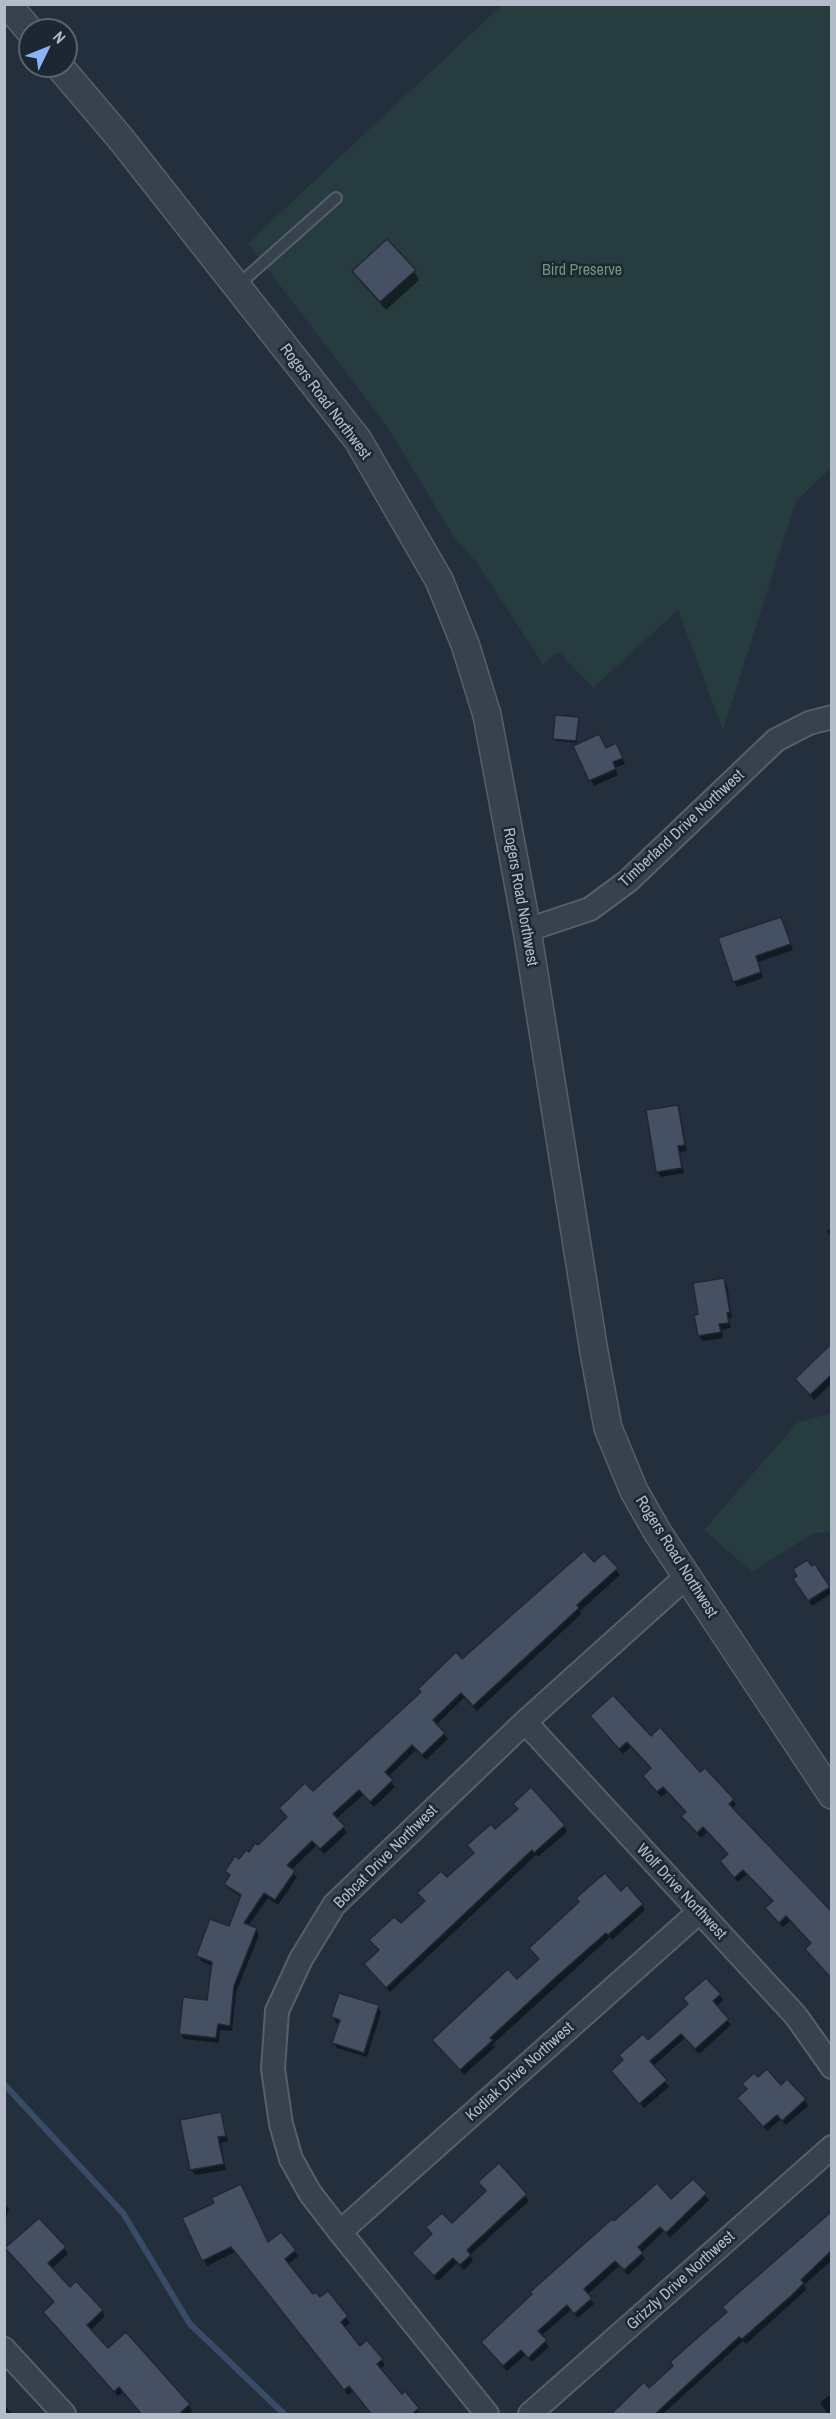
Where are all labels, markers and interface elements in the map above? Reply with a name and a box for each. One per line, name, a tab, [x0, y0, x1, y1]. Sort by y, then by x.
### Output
north arrow	[18, 18, 78, 78]
text: N	[48, 26, 71, 48]
park label: Bird Preserve	[542, 261, 622, 281]
street label: Rogers Road Northwest	[275, 340, 375, 464]
street label: Timberland Drive Northwest	[616, 766, 748, 892]
street label: Rogers Road Northwest	[498, 826, 542, 968]
street label: Rogers Road Northwest	[631, 1493, 721, 1621]
street label: Bobcat Drive Northwest	[330, 1801, 442, 1913]
street label: Wolf Drive Northwest	[632, 1840, 730, 1944]
street label: Kodiak Drive Northwest	[462, 2019, 578, 2125]
street label: Grizzly Drive Northwest	[623, 2228, 739, 2334]

